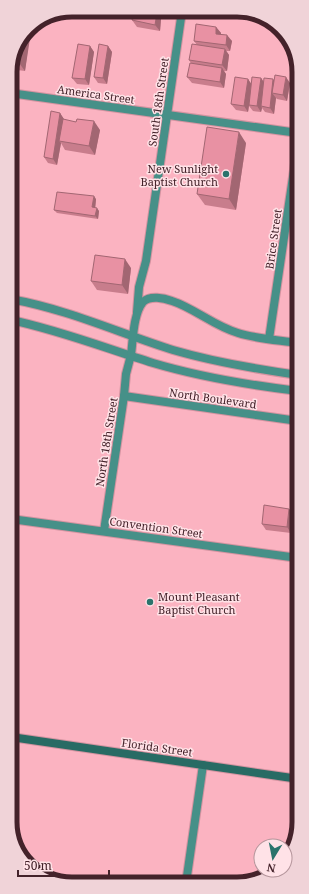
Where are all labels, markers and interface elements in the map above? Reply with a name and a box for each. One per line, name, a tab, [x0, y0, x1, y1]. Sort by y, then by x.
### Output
street label: South 18th Street	[144, 56, 172, 147]
street label: America Street	[56, 81, 136, 107]
place label: New Sunlight Baptist Church	[140, 161, 218, 189]
marker: New Sunlight Baptist Church	[221, 169, 231, 179]
street label: Brice Street	[261, 208, 285, 270]
street label: North Boulevard	[168, 384, 258, 412]
street label: North 18th Street	[92, 396, 120, 488]
street label: Convention Street	[108, 513, 204, 541]
place label: Mount Pleasant Baptist Church	[158, 589, 240, 617]
marker: Mount Pleasant Baptist Church	[145, 597, 155, 607]
street label: Florida Street	[121, 735, 194, 759]
north arrow	[253, 838, 293, 878]
scale bar	[18, 852, 109, 878]
text: 50 m	[24, 857, 52, 874]
text: N	[265, 860, 277, 876]

